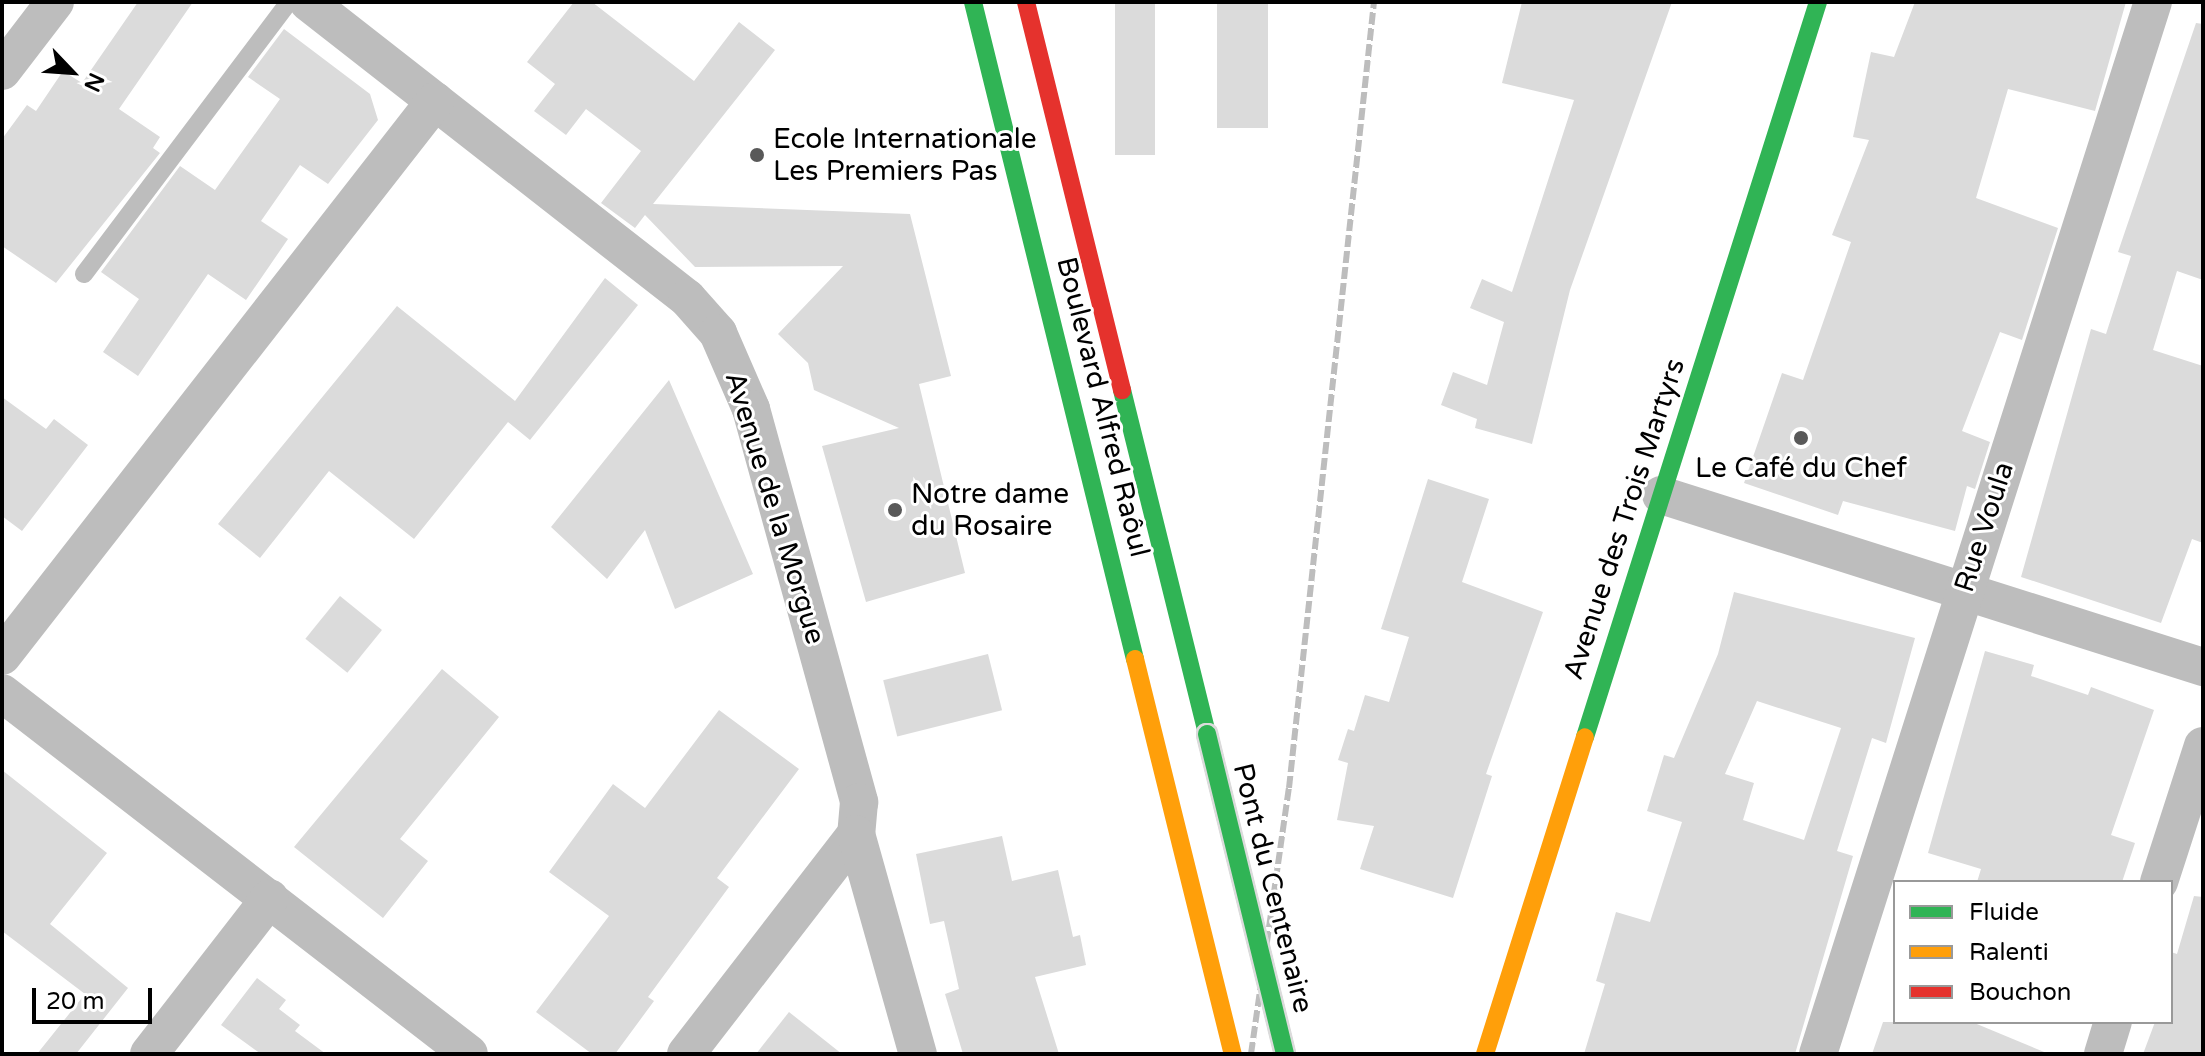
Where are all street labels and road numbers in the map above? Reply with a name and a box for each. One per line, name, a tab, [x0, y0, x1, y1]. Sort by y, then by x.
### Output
street label: Boulevard Alfred Raôul	[1049, 254, 1157, 560]
street label: Avenue des Trois Martyrs	[1556, 354, 1692, 684]
street label: Avenue de la Morgue	[718, 368, 832, 648]
street label: Rue Voula	[1947, 458, 2021, 596]
street label: Pont du Centenaire	[1226, 760, 1320, 1016]

